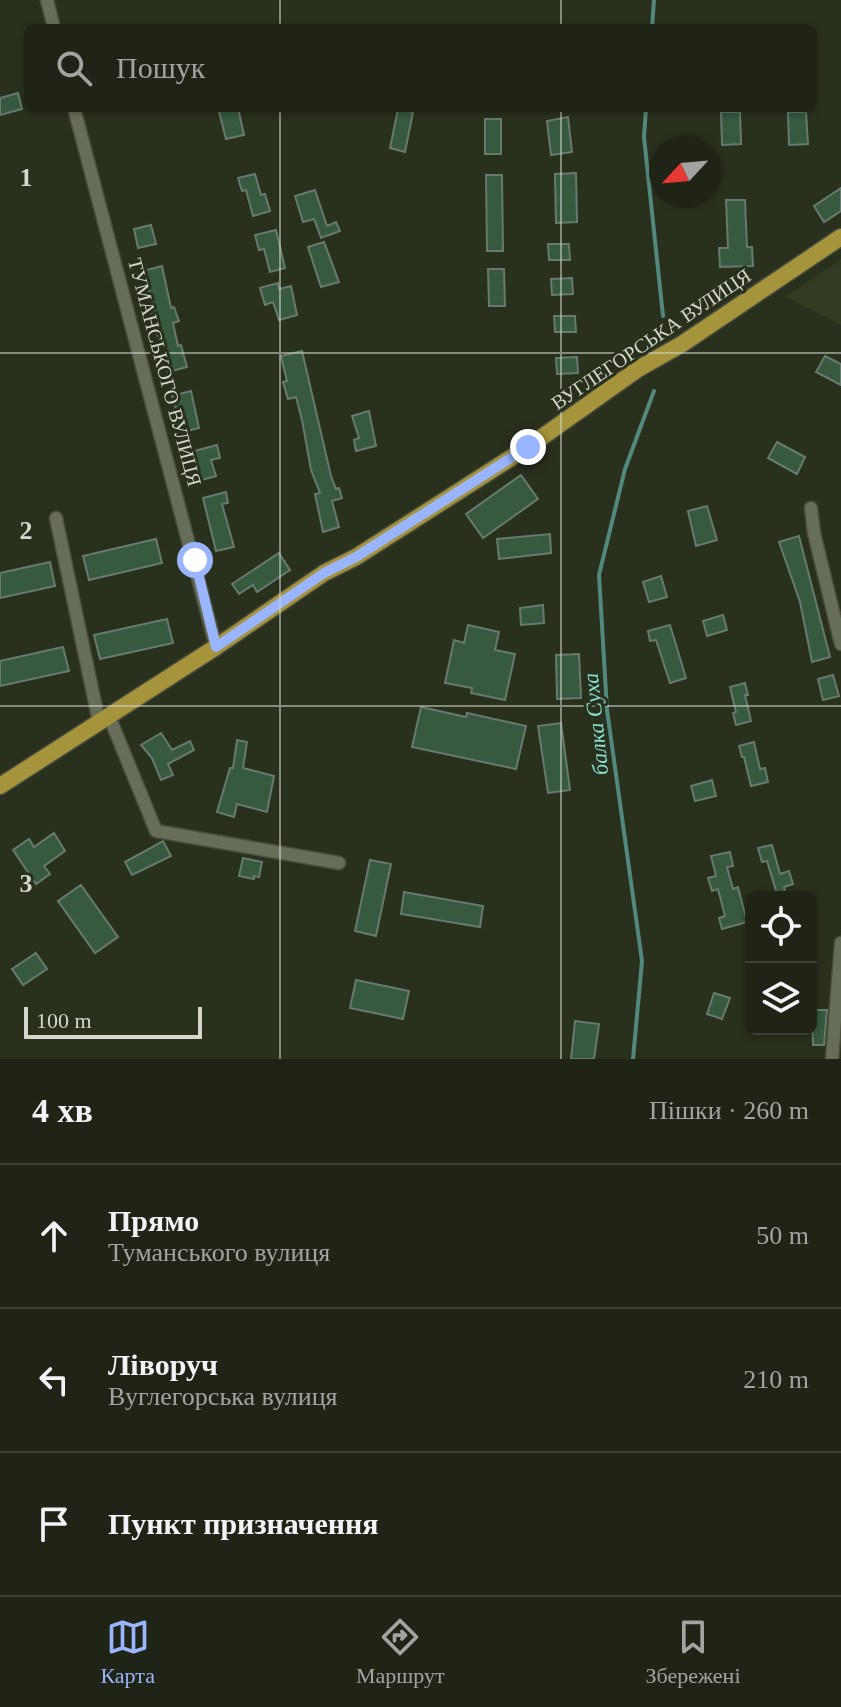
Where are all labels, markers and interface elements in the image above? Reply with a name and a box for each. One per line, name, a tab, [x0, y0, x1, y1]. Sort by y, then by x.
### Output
search box	[24, 24, 817, 112]
icon: search	[52, 46, 96, 90]
text: Пошук	[116, 51, 205, 84]
north arrow	[649, 136, 721, 208]
text: 1	[20, 163, 33, 192]
street label: ТУМАНСЬКОГО ВУЛИЦЯ	[123, 256, 206, 489]
street label: ВУГЛЕГОРСЬКА ВУЛИЦЯ	[547, 264, 755, 415]
route end	[510, 429, 546, 465]
text: 2	[20, 516, 33, 545]
route start	[177, 542, 213, 578]
water label: балка Суха	[578, 672, 613, 776]
text: 3	[20, 869, 33, 898]
map controls	[745, 891, 817, 1035]
button: locate	[745, 891, 817, 963]
button: layers	[745, 963, 817, 1035]
scale bar	[24, 1003, 202, 1039]
text: 100 m	[36, 1008, 92, 1033]
text: 4 хв	[32, 1092, 93, 1129]
text: Пішки · 260 m	[649, 1096, 809, 1125]
text: Прямо	[108, 1204, 199, 1237]
icon: ahead	[32, 1214, 76, 1258]
text: 50 m	[756, 1221, 809, 1250]
text: Туманського вулиця	[108, 1238, 330, 1267]
text: Ліворуч	[108, 1348, 218, 1381]
icon: left	[32, 1358, 76, 1402]
text: 210 m	[743, 1365, 809, 1394]
text: Вуглегорська вулиця	[108, 1382, 338, 1411]
icon: arrive	[32, 1502, 76, 1546]
text: Пункт призначення	[108, 1507, 379, 1540]
tab: Карта	[100, 1615, 155, 1689]
tab: Маршрут	[356, 1615, 445, 1689]
tab: Збережені	[645, 1615, 741, 1689]

